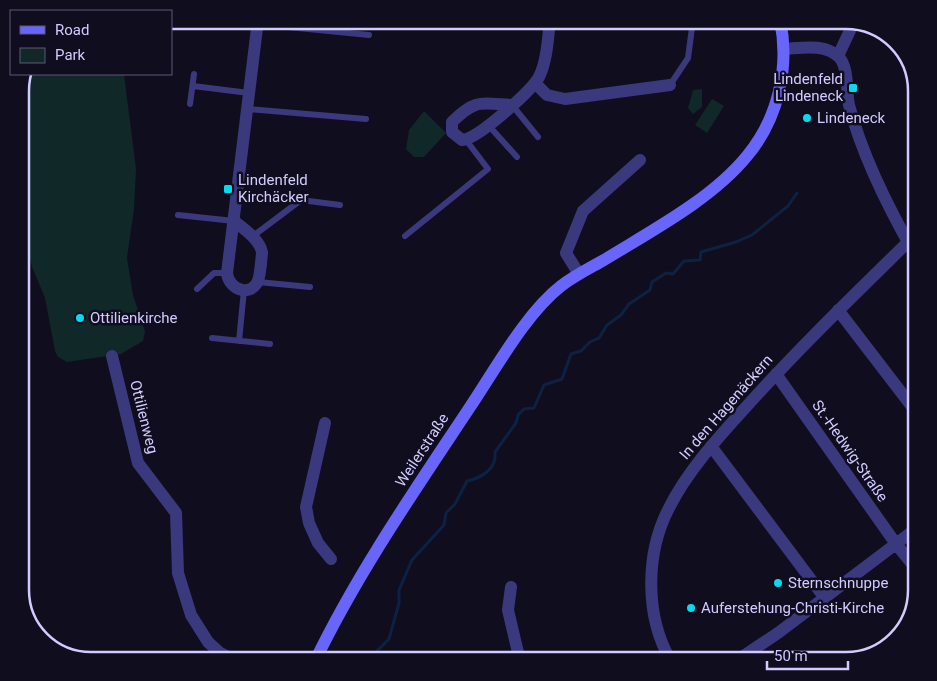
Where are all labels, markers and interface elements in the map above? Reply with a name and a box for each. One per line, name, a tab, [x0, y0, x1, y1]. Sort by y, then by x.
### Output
legend	[10, 10, 172, 75]
text: Road	[55, 21, 89, 39]
text: Park	[55, 46, 86, 64]
place label: Lindenfeld Lindeneck	[773, 70, 843, 105]
marker: Lindenfeld Lindeneck	[847, 82, 859, 94]
place label: Lindeneck	[817, 109, 886, 127]
marker: Lindeneck	[801, 112, 813, 124]
place label: Lindenfeld Kirchäcker	[238, 171, 309, 206]
marker: Lindenfeld Kirchäcker	[222, 183, 234, 195]
place label: Ottilienkirche	[90, 309, 178, 327]
marker: Ottilienkirche	[74, 312, 86, 324]
street label: In den Hagenäckern	[676, 351, 776, 463]
street label: Ottilienweg	[126, 378, 162, 456]
street label: St.-Hedwig-Straße	[808, 397, 892, 505]
street label: Weilerstraße	[392, 410, 452, 490]
place label: Sternschnuppe	[788, 574, 888, 592]
marker: Sternschnuppe	[772, 577, 784, 589]
place label: Auferstehung-Christi-Kirche	[701, 599, 884, 617]
marker: Auferstehung-Christi-Kirche	[685, 602, 697, 614]
scale bar	[767, 638, 848, 670]
text: 50 m	[774, 647, 808, 665]

